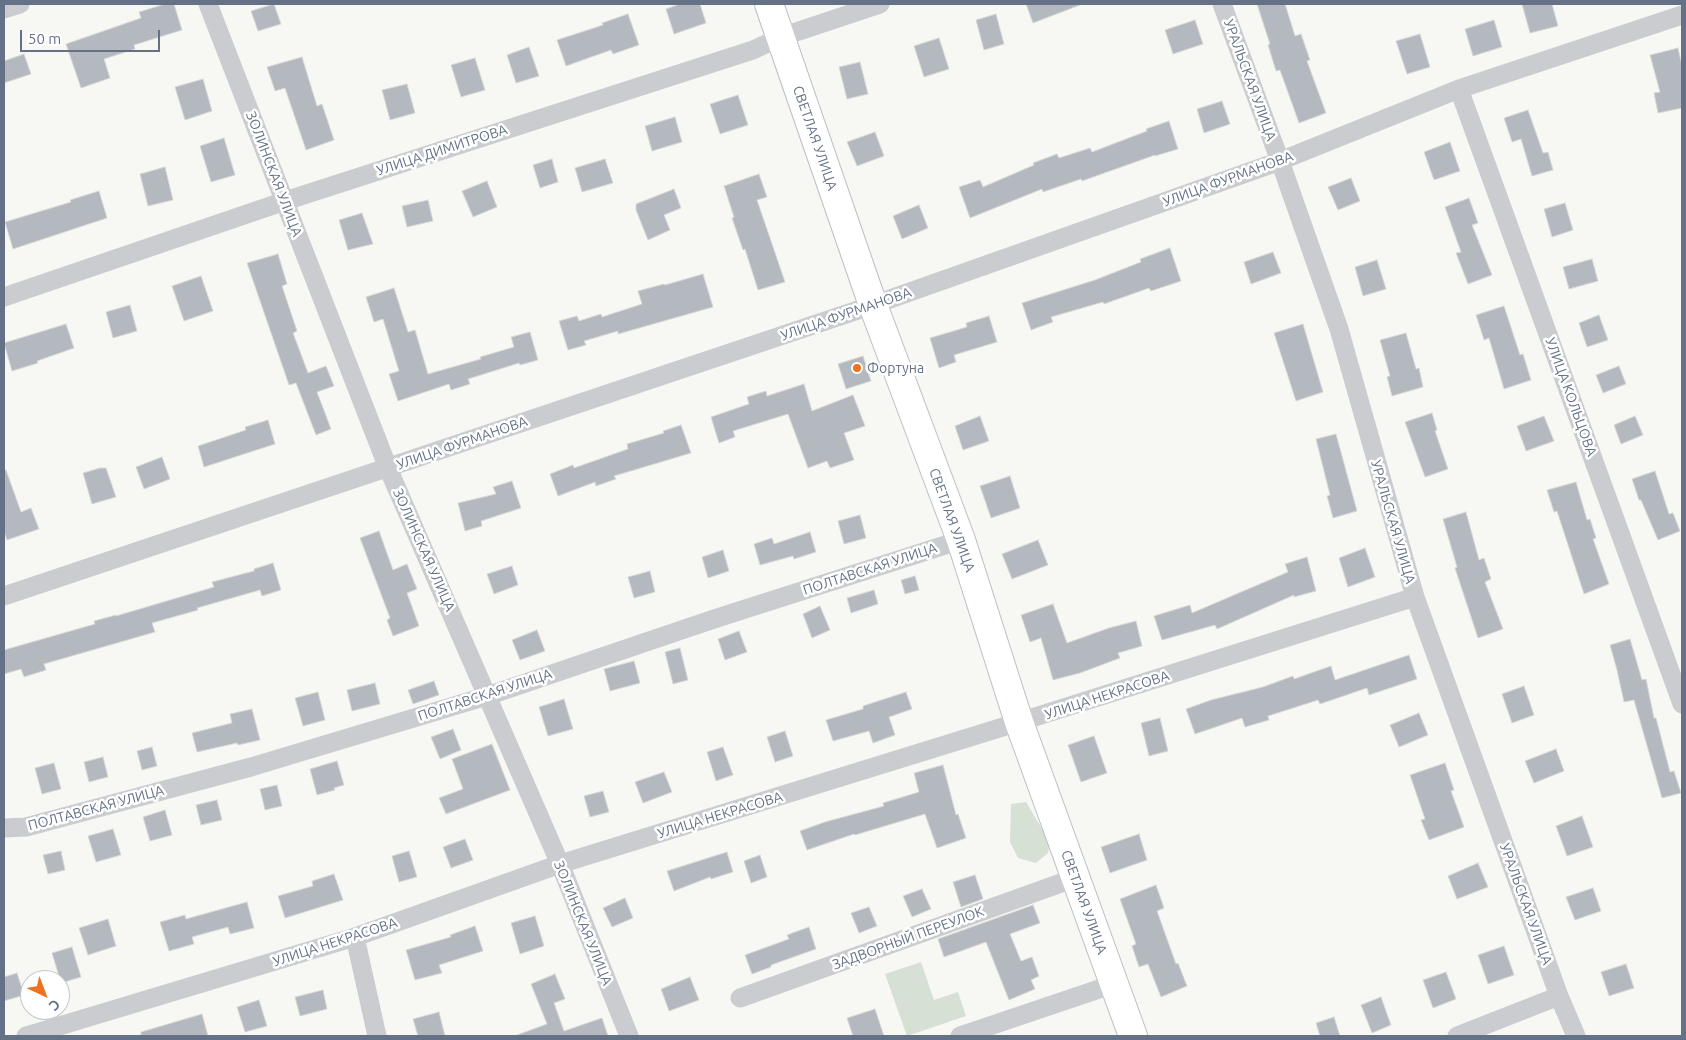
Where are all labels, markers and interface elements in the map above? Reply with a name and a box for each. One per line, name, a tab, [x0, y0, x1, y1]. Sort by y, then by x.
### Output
street label: УРАЛЬСКАЯ УЛИЦА	[1220, 17, 1280, 143]
scale bar	[22, 20, 162, 52]
text: 50 m	[28, 30, 61, 47]
street label: СВЕТЛАЯ УЛИЦА	[789, 84, 841, 192]
street label: ЗОЛИНСКАЯ УЛИЦА	[242, 109, 306, 239]
street label: УЛИЦА ДИМИТРОВА	[375, 121, 509, 179]
street label: УЛИЦА ФУРМАНОВА	[1161, 148, 1295, 210]
street label: УЛИЦА ФУРМАНОВА	[778, 284, 914, 344]
street label: УЛИЦА КОЛЬЦОВА	[1542, 335, 1600, 459]
place label: Фортуна	[867, 360, 924, 376]
marker: Фортуна	[851, 362, 863, 374]
street label: УЛИЦА ФУРМАНОВА	[394, 413, 530, 473]
street label: УРАЛЬСКАЯ УЛИЦА	[1367, 458, 1419, 586]
street label: СВЕТЛАЯ УЛИЦА	[925, 466, 979, 574]
street label: ЗОЛИНСКАЯ УЛИЦА	[389, 486, 459, 614]
street label: ПОЛТАВСКАЯ УЛИЦА	[801, 539, 939, 599]
street label: ПОЛТАВСКАЯ УЛИЦА	[416, 665, 554, 725]
street label: УЛИЦА НЕКРАСОВА	[1043, 667, 1171, 723]
street label: ПОЛТАВСКАЯ УЛИЦА	[26, 782, 166, 834]
street label: УЛИЦА НЕКРАСОВА	[656, 788, 784, 842]
street label: УРАЛЬСКАЯ УЛИЦА	[1496, 841, 1556, 967]
street label: СВЕТЛАЯ УЛИЦА	[1057, 848, 1111, 956]
street label: ЗОЛИНСКАЯ УЛИЦА	[550, 858, 616, 988]
street label: ЗАДВОРНЫЙ ПЕРЕУЛОК	[830, 903, 986, 973]
street label: УЛИЦА НЕКРАСОВА	[271, 914, 399, 970]
north arrow	[20, 970, 70, 1020]
text: С	[46, 996, 63, 1014]

